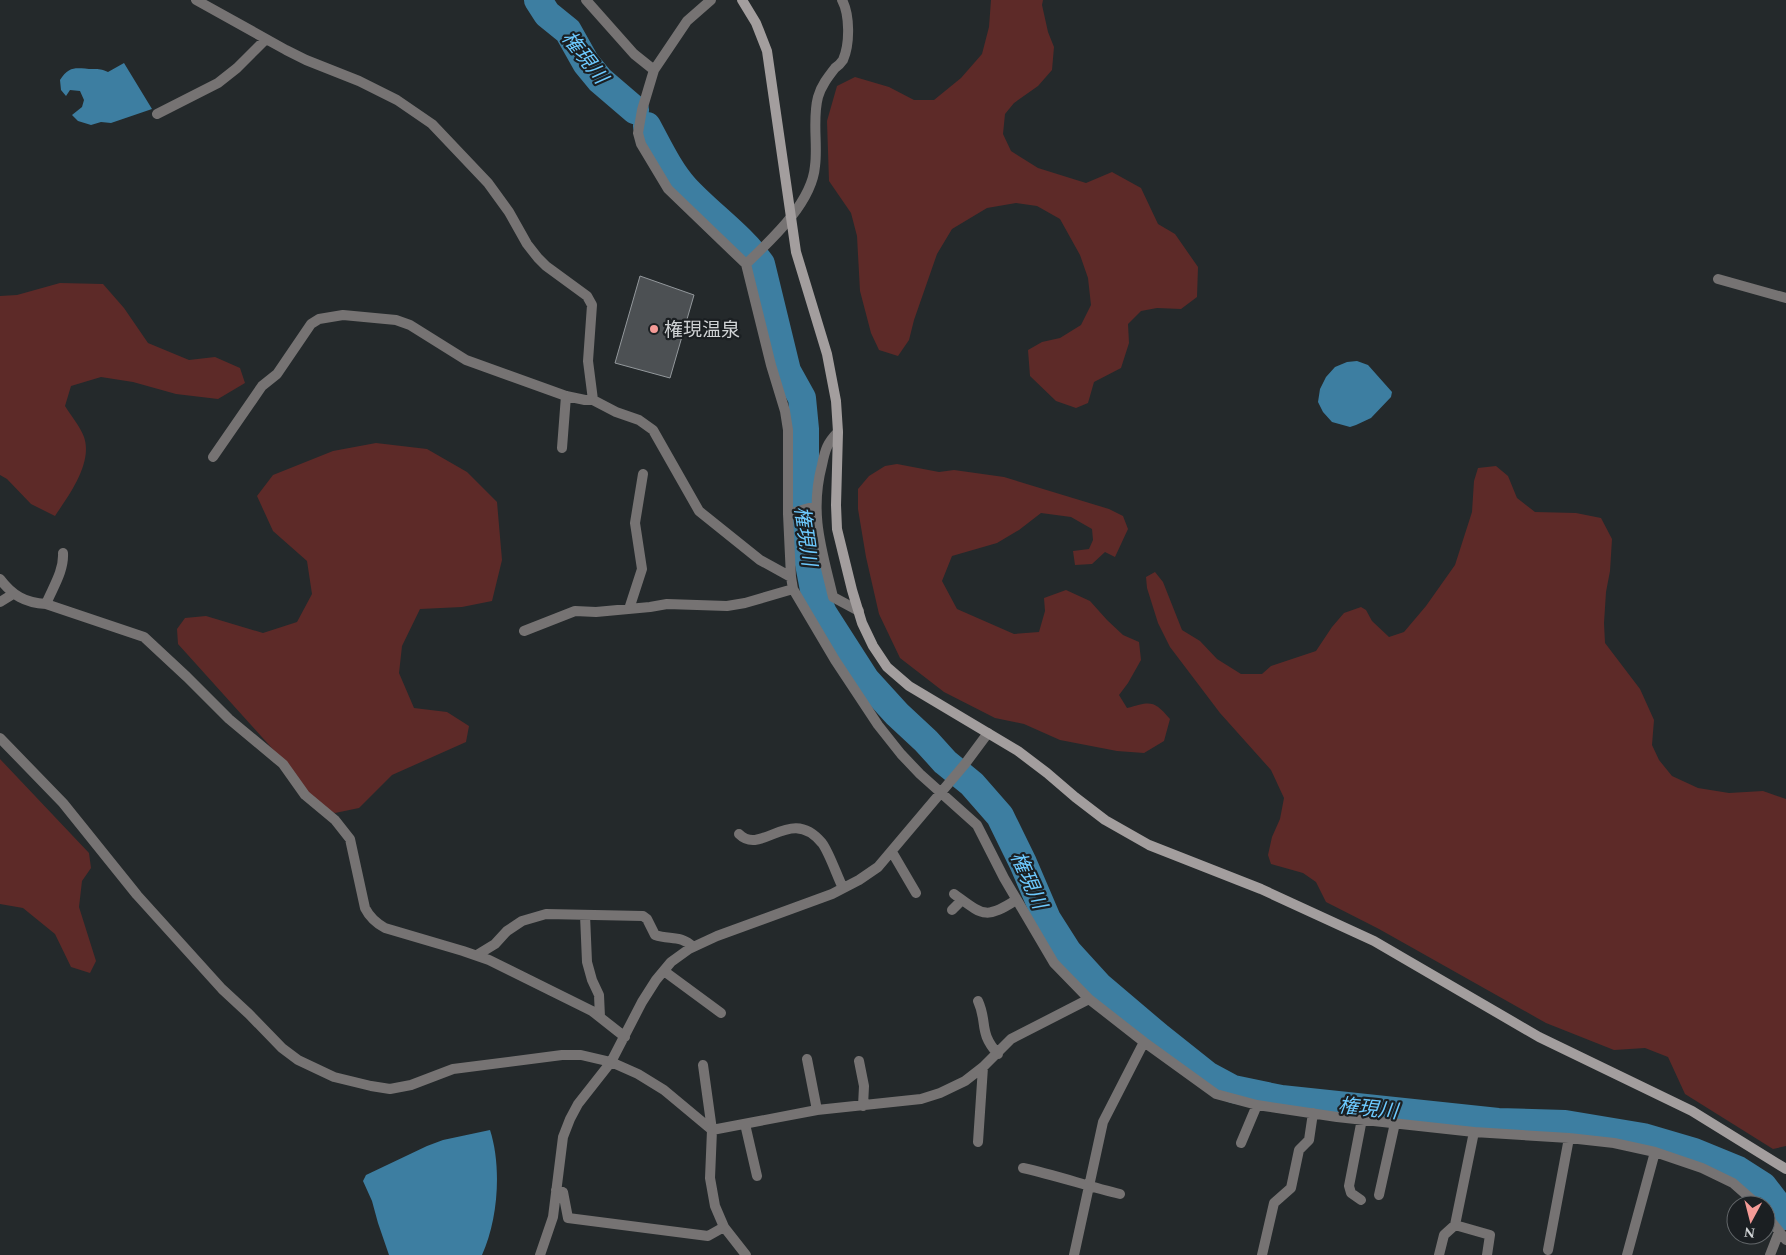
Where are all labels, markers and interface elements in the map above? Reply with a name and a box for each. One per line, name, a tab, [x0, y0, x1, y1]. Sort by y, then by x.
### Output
water label: 権現川	[554, 25, 616, 92]
place label: 権現温泉	[664, 316, 740, 345]
marker: 権現温泉	[648, 323, 660, 335]
water label: 権現川	[786, 504, 824, 570]
water label: 権現川	[1002, 847, 1055, 916]
water label: 権現川	[1336, 1091, 1401, 1127]
north arrow	[1726, 1195, 1776, 1245]
text: N	[1743, 1221, 1756, 1244]

